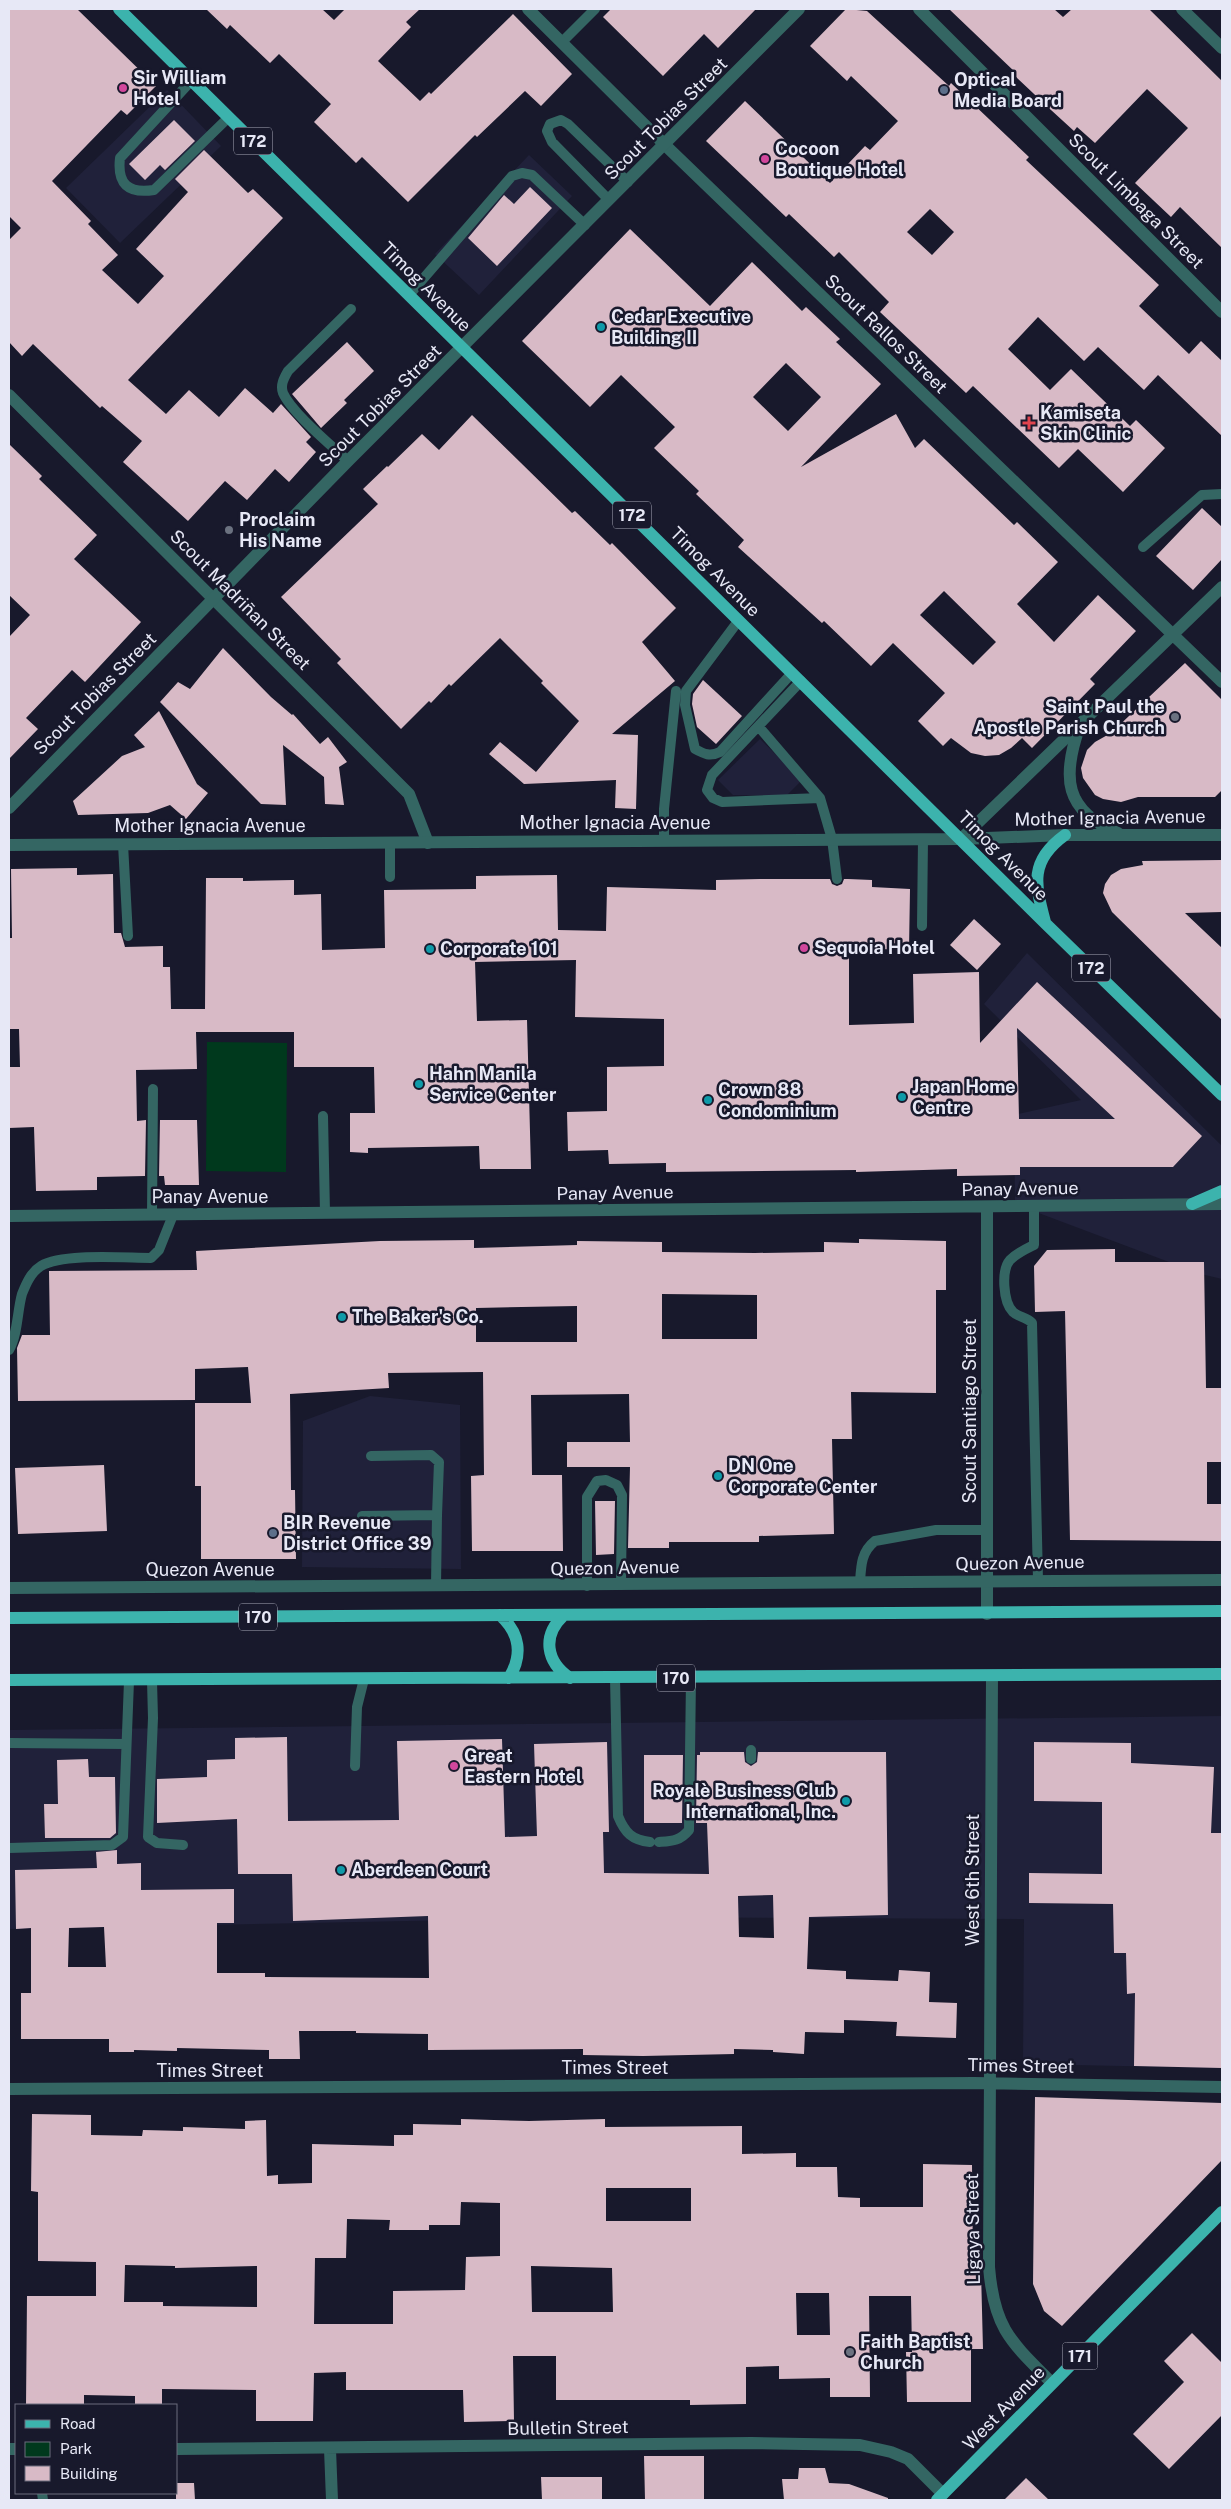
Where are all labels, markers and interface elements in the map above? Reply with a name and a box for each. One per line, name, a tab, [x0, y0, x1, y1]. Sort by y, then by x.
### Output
street label: Scout Tobias Street	[600, 53, 731, 184]
place label: Sir William Hotel	[133, 67, 226, 109]
place label: Optical Media Board	[954, 69, 1062, 111]
marker: Sir William Hotel	[117, 82, 129, 94]
marker: Optical Media Board	[938, 84, 950, 96]
road number: 172	[234, 128, 272, 154]
street label: Scout Limbaga Street	[1064, 129, 1208, 273]
place label: Cocoon Boutique Hotel	[775, 138, 904, 180]
marker: Cocoon Boutique Hotel	[759, 153, 771, 165]
street label: Timog Avenue	[377, 237, 476, 336]
street label: Scout Rallos Street	[821, 270, 952, 397]
place label: Cedar Executive Building II	[611, 306, 751, 348]
marker: Cedar Executive Building II	[595, 321, 607, 333]
street label: Scout Tobias Street	[314, 340, 445, 471]
place label: Kamiseta Skin Clinic	[1040, 402, 1132, 444]
marker: Kamiseta Skin Clinic	[1022, 416, 1036, 430]
road number: 172	[613, 502, 651, 528]
place label: Proclaim His Name	[239, 509, 322, 551]
street label: Timog Avenue	[666, 522, 765, 621]
marker: Proclaim His Name	[223, 524, 235, 536]
street label: Scout Madriñan Street	[166, 525, 315, 674]
street label: Scout Tobias Street	[29, 628, 160, 759]
place label: Saint Paul the Apostle Parish Church	[974, 696, 1165, 738]
marker: Saint Paul the Apostle Parish Church	[1169, 711, 1181, 723]
street label: Mother Ignacia Avenue	[1014, 805, 1206, 830]
street label: Timog Avenue	[954, 806, 1053, 905]
street label: Mother Ignacia Avenue	[519, 812, 711, 833]
street label: Mother Ignacia Avenue	[114, 815, 306, 836]
place label: Sequoia Hotel	[814, 937, 935, 958]
place label: Corporate 101	[440, 938, 558, 959]
marker: Sequoia Hotel	[798, 942, 810, 954]
marker: Corporate 101	[424, 943, 436, 955]
road number: 172	[1072, 954, 1110, 981]
place label: Hahn Manila Service Center	[429, 1063, 557, 1105]
place label: Japan Home Centre	[912, 1076, 1016, 1118]
marker: Hahn Manila Service Center	[413, 1078, 425, 1090]
place label: Crown 88 Condominium	[718, 1079, 837, 1121]
marker: Japan Home Centre	[896, 1091, 908, 1103]
marker: Crown 88 Condominium	[702, 1094, 714, 1106]
street label: Panay Avenue	[961, 1177, 1079, 1200]
street label: Panay Avenue	[556, 1181, 674, 1204]
street label: Panay Avenue	[151, 1186, 269, 1207]
place label: The Baker's Co.	[352, 1306, 484, 1327]
marker: The Baker's Co.	[336, 1311, 348, 1323]
street label: Scout Santiago Street	[959, 1318, 980, 1504]
place label: DN One Corporate Center	[728, 1455, 878, 1497]
marker: DN One Corporate Center	[712, 1470, 724, 1482]
place label: BIR Revenue District Office 39	[283, 1512, 432, 1554]
marker: BIR Revenue District Office 39	[267, 1527, 279, 1539]
street label: Quezon Avenue	[955, 1551, 1085, 1574]
street label: Quezon Avenue	[550, 1556, 680, 1579]
street label: Quezon Avenue	[145, 1559, 275, 1580]
road number: 170	[239, 1604, 277, 1630]
road number: 170	[657, 1665, 695, 1692]
place label: Great Eastern Hotel	[464, 1745, 582, 1787]
marker: Great Eastern Hotel	[448, 1760, 460, 1772]
place label: Royalè Business Club International, Inc.	[652, 1780, 836, 1822]
marker: Royalè Business Club International, Inc.	[840, 1795, 852, 1807]
street label: West 6th Street	[962, 1814, 983, 1946]
place label: Aberdeen Court	[351, 1859, 488, 1880]
marker: Aberdeen Court	[335, 1864, 347, 1876]
street label: Times Street	[967, 2054, 1075, 2077]
street label: Times Street	[562, 2057, 668, 2078]
street label: Times Street	[157, 2060, 263, 2081]
street label: Ligaya Street	[961, 2173, 984, 2285]
place label: Faith Baptist Church	[860, 2331, 970, 2373]
road number: 171	[1062, 2342, 1098, 2370]
marker: Faith Baptist Church	[844, 2346, 856, 2358]
street label: West Avenue	[958, 2361, 1049, 2454]
legend	[15, 2404, 178, 2494]
text: Road	[60, 2415, 96, 2432]
street label: Bulletin Street	[507, 2416, 629, 2439]
text: Park	[60, 2440, 92, 2457]
text: Building	[60, 2465, 118, 2482]

